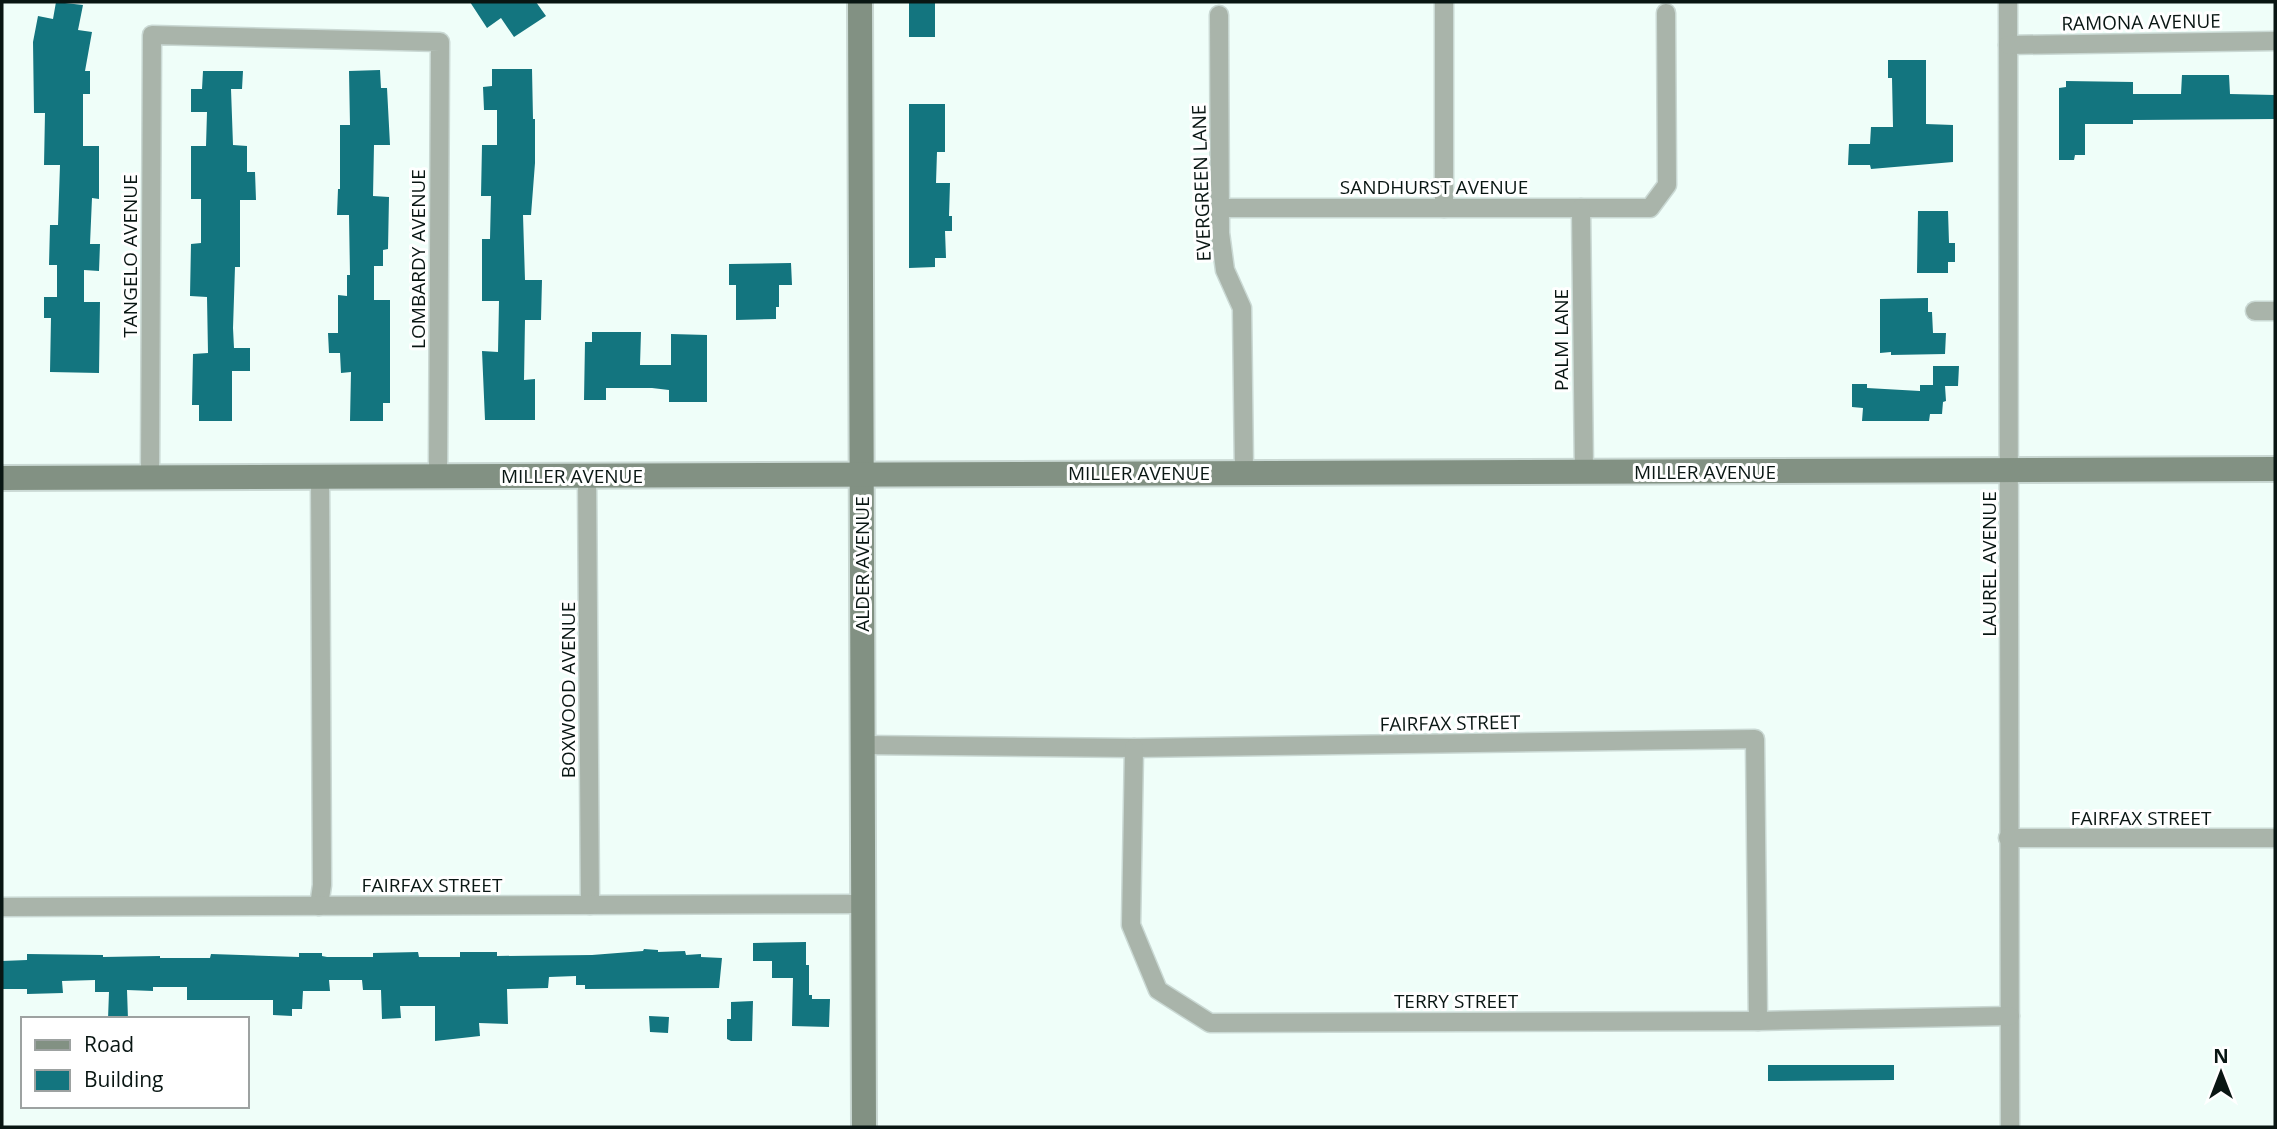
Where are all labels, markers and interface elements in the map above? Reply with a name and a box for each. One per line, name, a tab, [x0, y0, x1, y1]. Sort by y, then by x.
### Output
street label: RAMONA AVENUE	[2061, 8, 2221, 36]
street label: EVERGREEN LANE	[1185, 104, 1217, 262]
street label: LOMBARDY AVENUE	[405, 169, 431, 349]
street label: TANGELO AVENUE	[117, 174, 143, 338]
street label: SANDHURST AVENUE	[1340, 174, 1528, 200]
street label: PALM LANE	[1548, 289, 1574, 391]
street label: MILLER AVENUE	[1634, 459, 1776, 485]
street label: MILLER AVENUE	[1068, 460, 1210, 486]
street label: MILLER AVENUE	[501, 463, 643, 489]
street label: LAUREL AVENUE	[1976, 491, 2002, 637]
street label: ALDER AVENUE	[849, 496, 875, 632]
street label: BOXWOOD AVENUE	[555, 602, 581, 778]
street label: FAIRFAX STREET	[1379, 709, 1521, 737]
street label: FAIRFAX STREET	[2071, 805, 2212, 831]
street label: FAIRFAX STREET	[362, 872, 503, 898]
street label: TERRY STREET	[1394, 988, 1519, 1014]
legend	[21, 1017, 248, 1108]
text: Road	[84, 1030, 134, 1058]
north arrow	[2186, 1038, 2256, 1108]
text: N	[2213, 1043, 2229, 1069]
text: Building	[84, 1065, 163, 1093]

